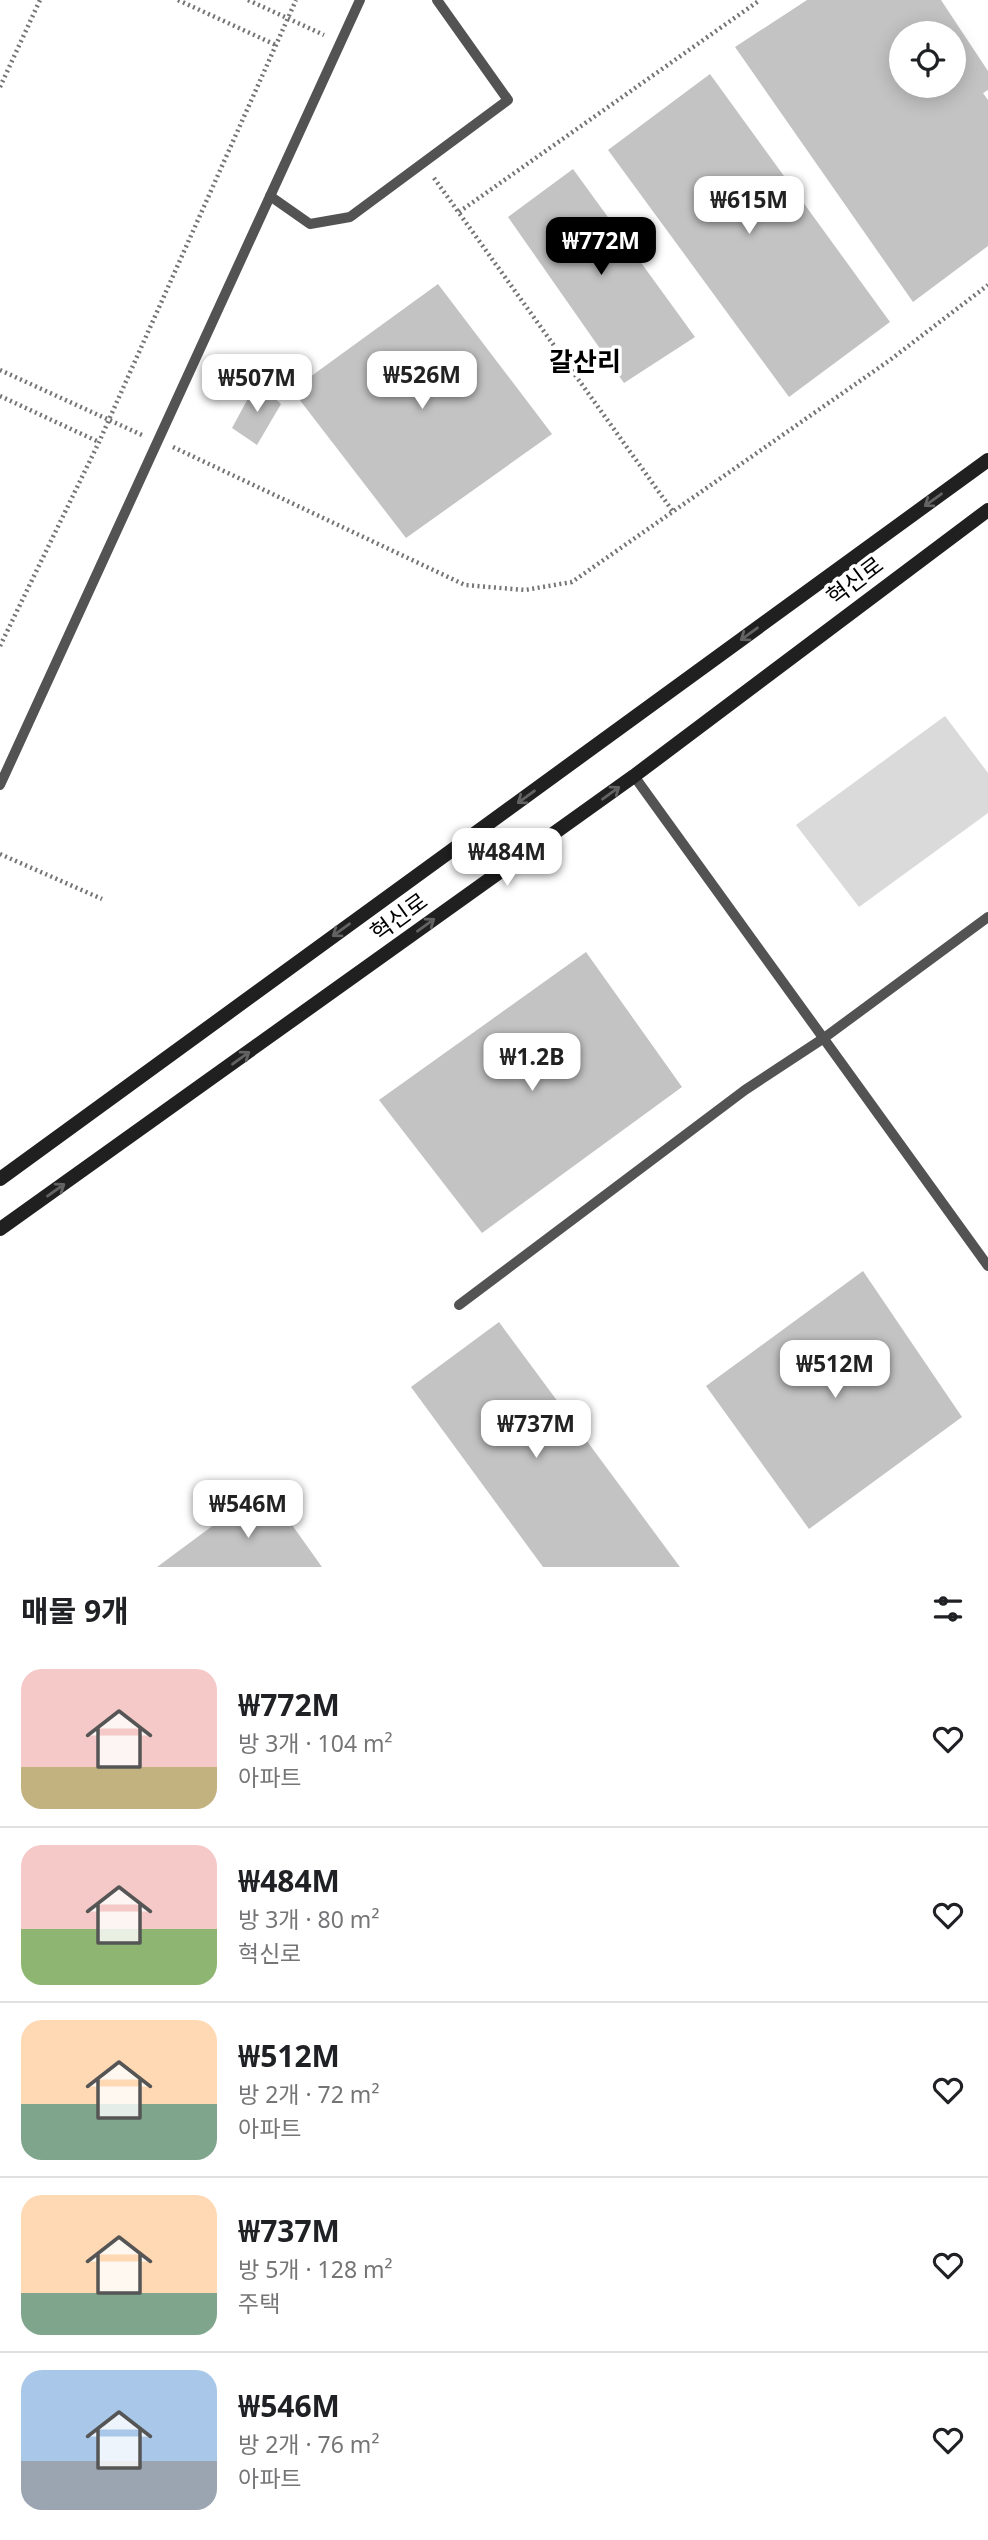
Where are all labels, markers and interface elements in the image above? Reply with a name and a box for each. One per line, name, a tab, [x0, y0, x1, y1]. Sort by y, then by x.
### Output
map controls	[889, 21, 966, 98]
button: locate	[889, 21, 966, 98]
pin: ₩615M	[700, 176, 798, 236]
text: ₩615M	[710, 183, 788, 215]
pin: ₩772M	[552, 218, 650, 277]
text: ₩772M	[562, 224, 640, 256]
district label: 갈산리	[549, 343, 621, 379]
pin: ₩526M	[373, 352, 471, 411]
pin: ₩507M	[208, 354, 306, 414]
text: ₩526M	[383, 358, 461, 390]
text: ₩507M	[218, 361, 296, 393]
one-way arrow	[924, 493, 943, 507]
street label: 혁신로	[819, 548, 889, 612]
one-way arrow	[740, 627, 759, 641]
one-way arrow	[601, 785, 620, 800]
one-way arrow	[517, 790, 536, 804]
pin: ₩484M	[458, 828, 556, 888]
text: ₩484M	[468, 835, 546, 867]
street label: 혁신로	[363, 885, 433, 948]
one-way arrow	[416, 918, 435, 933]
one-way arrow	[332, 923, 351, 937]
pin: ₩1.2B	[483, 1034, 581, 1093]
text: ₩1.2B	[499, 1040, 565, 1072]
one-way arrow	[231, 1051, 250, 1065]
one-way arrow	[46, 1183, 65, 1197]
pin: ₩512M	[786, 1340, 884, 1400]
text: ₩512M	[796, 1347, 874, 1379]
pin: ₩737M	[487, 1400, 585, 1460]
text: ₩737M	[497, 1407, 575, 1439]
pin: ₩546M	[199, 1480, 297, 1540]
text: ₩546M	[209, 1487, 287, 1519]
text: 매물 9개	[21, 1590, 129, 1631]
icon: filters	[929, 1590, 967, 1628]
text: ₩772M	[238, 1684, 340, 1725]
icon: home	[77, 1697, 161, 1781]
icon: heart	[929, 1720, 967, 1758]
text: 방 3개 · 104 m²	[238, 1727, 393, 1759]
text: 아파트	[238, 1761, 301, 1793]
text: ₩484M	[238, 1860, 340, 1901]
icon: home	[77, 1873, 161, 1957]
icon: heart	[929, 1896, 967, 1934]
text: 방 3개 · 80 m²	[238, 1903, 379, 1935]
text: 혁신로	[238, 1937, 301, 1969]
text: ₩512M	[238, 2035, 340, 2076]
icon: home	[77, 2048, 161, 2132]
icon: heart	[929, 2071, 967, 2109]
text: 방 2개 · 72 m²	[238, 2078, 379, 2110]
text: 아파트	[238, 2112, 301, 2144]
text: ₩737M	[238, 2210, 340, 2251]
icon: home	[77, 2223, 161, 2307]
icon: heart	[929, 2246, 967, 2284]
text: 방 5개 · 128 m²	[238, 2253, 393, 2285]
text: 주택	[238, 2287, 280, 2319]
text: ₩546M	[238, 2385, 340, 2426]
icon: home	[77, 2398, 161, 2482]
icon: heart	[929, 2421, 967, 2459]
text: 방 2개 · 76 m²	[238, 2428, 379, 2460]
text: 아파트	[238, 2462, 301, 2494]

